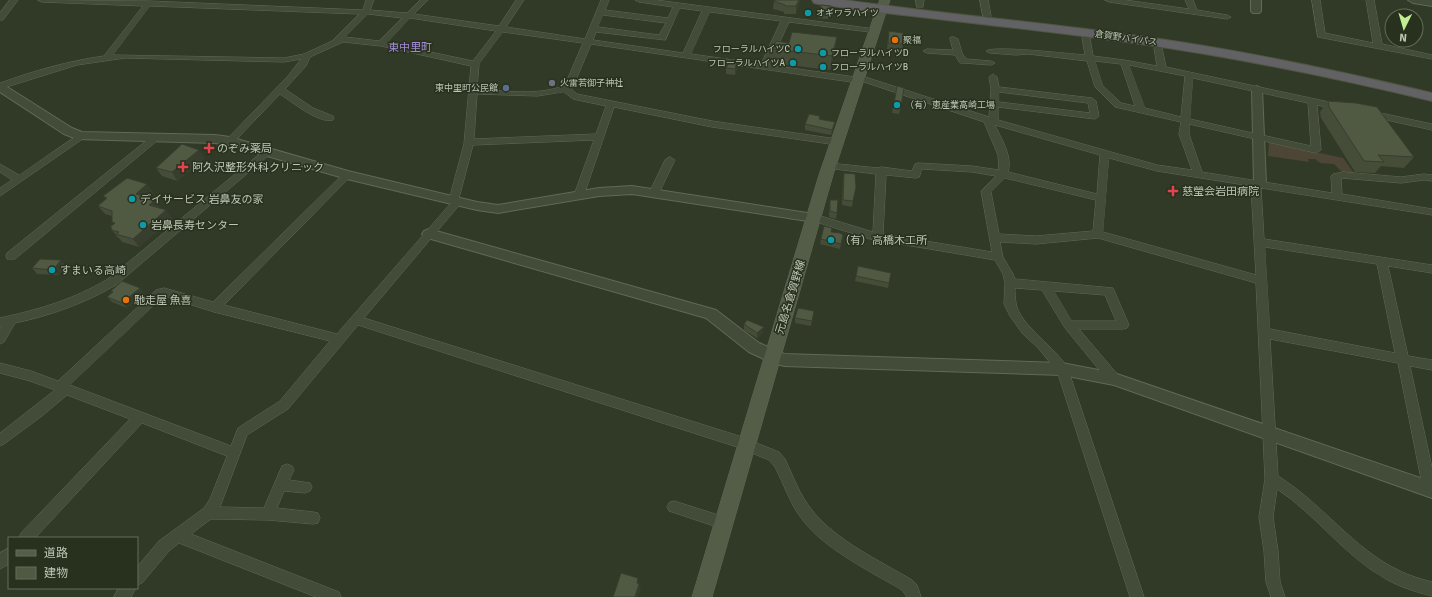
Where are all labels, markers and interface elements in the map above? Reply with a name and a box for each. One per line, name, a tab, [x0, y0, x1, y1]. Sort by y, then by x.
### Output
marker: オギワラハイツ	[803, 8, 813, 18]
place label: オギワラハイツ	[816, 8, 879, 19]
north arrow	[1384, 8, 1424, 48]
street label: 倉賀野バイパス	[1094, 29, 1158, 48]
text: N	[1399, 31, 1408, 44]
marker: 聚福	[890, 35, 900, 45]
place label: 聚福	[903, 35, 921, 46]
district label: 東中里町	[388, 41, 432, 54]
place label: フローラルハイツC	[713, 44, 791, 55]
marker: フローラルハイツC	[793, 44, 803, 54]
marker: フローラルハイツD	[818, 48, 828, 58]
place label: フローラルハイツD	[831, 48, 909, 59]
place label: フローラルハイツA	[708, 58, 785, 69]
marker: フローラルハイツA	[788, 58, 798, 68]
marker: フローラルハイツB	[818, 62, 828, 72]
place label: フローラルハイツB	[831, 62, 908, 73]
marker: 火雷若御子神社	[547, 78, 557, 88]
place label: 火雷若御子神社	[560, 78, 623, 89]
place label: 東中里町公民館	[435, 83, 498, 94]
marker: 東中里町公民館	[501, 83, 511, 93]
marker: （有）恵産業高崎工場	[892, 100, 902, 110]
place label: （有）恵産業高崎工場	[905, 100, 995, 111]
place label: のぞみ薬局	[217, 142, 272, 155]
marker: のぞみ薬局	[204, 143, 214, 153]
marker: 阿久沢整形外科クリニック	[177, 161, 189, 173]
place label: 阿久沢整形外科クリニック	[192, 161, 324, 174]
marker: 慈瑩会岩田病院	[1167, 185, 1179, 197]
place label: 慈瑩会岩田病院	[1182, 185, 1259, 198]
place label: デイサービス 岩鼻友の家	[140, 193, 263, 206]
marker: デイサービス 岩鼻友の家	[127, 194, 137, 204]
place label: 岩鼻長寿センター	[151, 219, 239, 232]
marker: 岩鼻長寿センター	[138, 220, 148, 230]
place label: （有）高橋木工所	[839, 234, 928, 247]
marker: （有）高橋木工所	[826, 235, 836, 245]
street label: 元島名倉賀野線	[773, 258, 808, 336]
place label: すまいる高崎	[60, 264, 126, 277]
marker: すまいる高崎	[47, 265, 57, 275]
place label: 馳走屋 魚喜	[134, 294, 191, 307]
marker: 馳走屋 魚喜	[121, 295, 131, 305]
legend	[8, 537, 138, 589]
text: 道路	[44, 546, 68, 561]
text: 建物	[44, 566, 68, 581]

